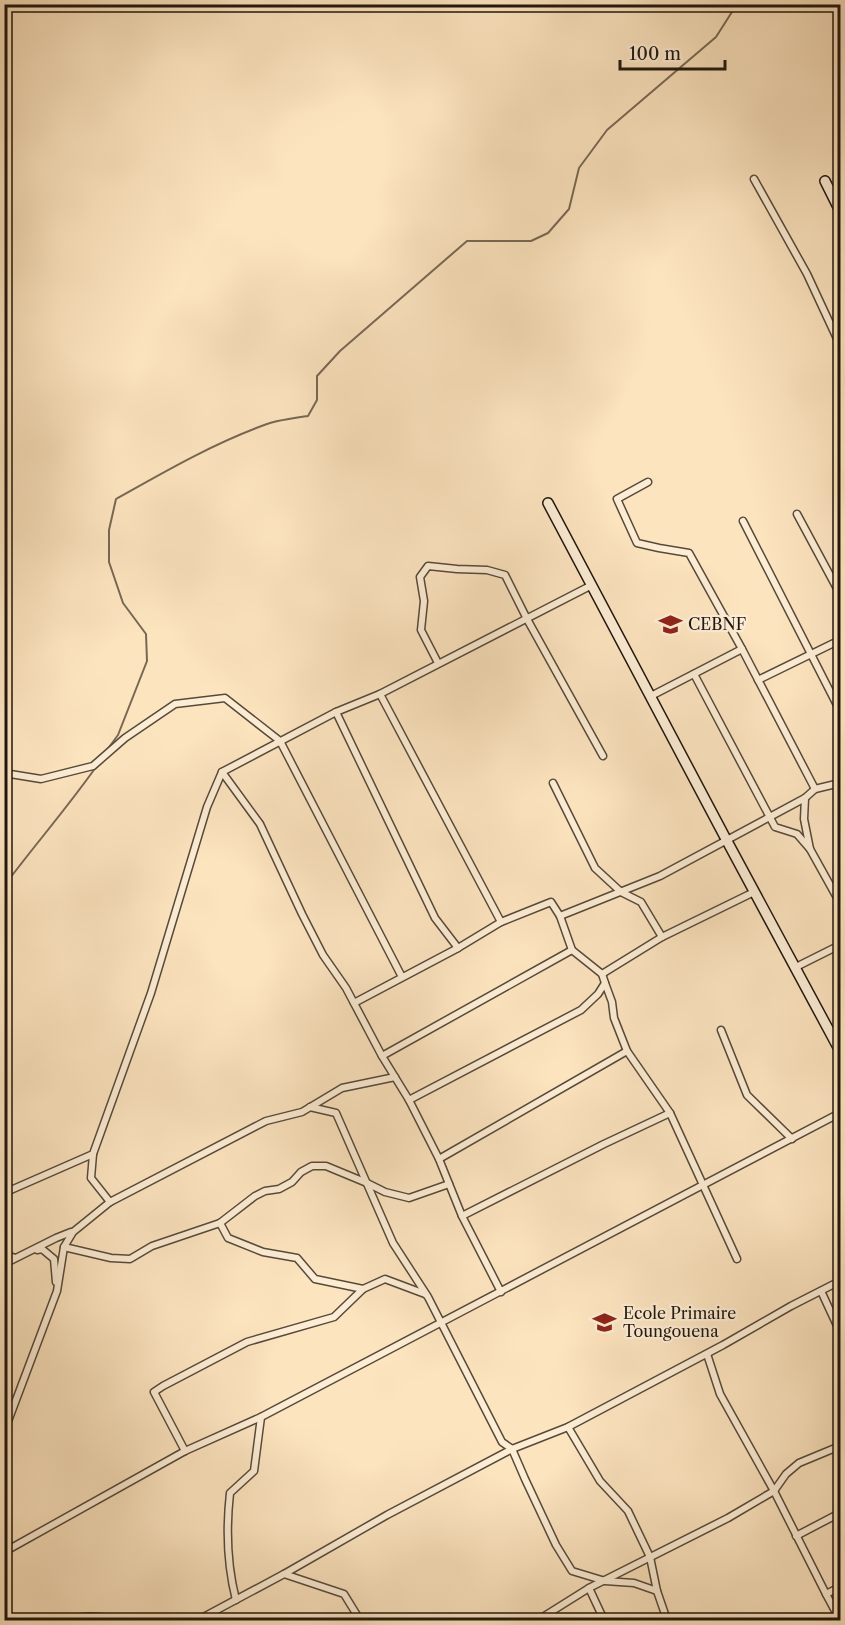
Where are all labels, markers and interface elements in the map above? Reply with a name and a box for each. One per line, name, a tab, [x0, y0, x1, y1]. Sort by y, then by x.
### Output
scale bar	[620, 33, 725, 71]
text: 100 m	[629, 43, 681, 65]
school or university icon: CEBNF	[657, 611, 683, 637]
place label: CEBNF	[688, 614, 746, 634]
place label: Ecole Primaire Toungouena	[623, 1303, 736, 1341]
school or university icon: Ecole Primaire Toungouena	[592, 1309, 618, 1335]

